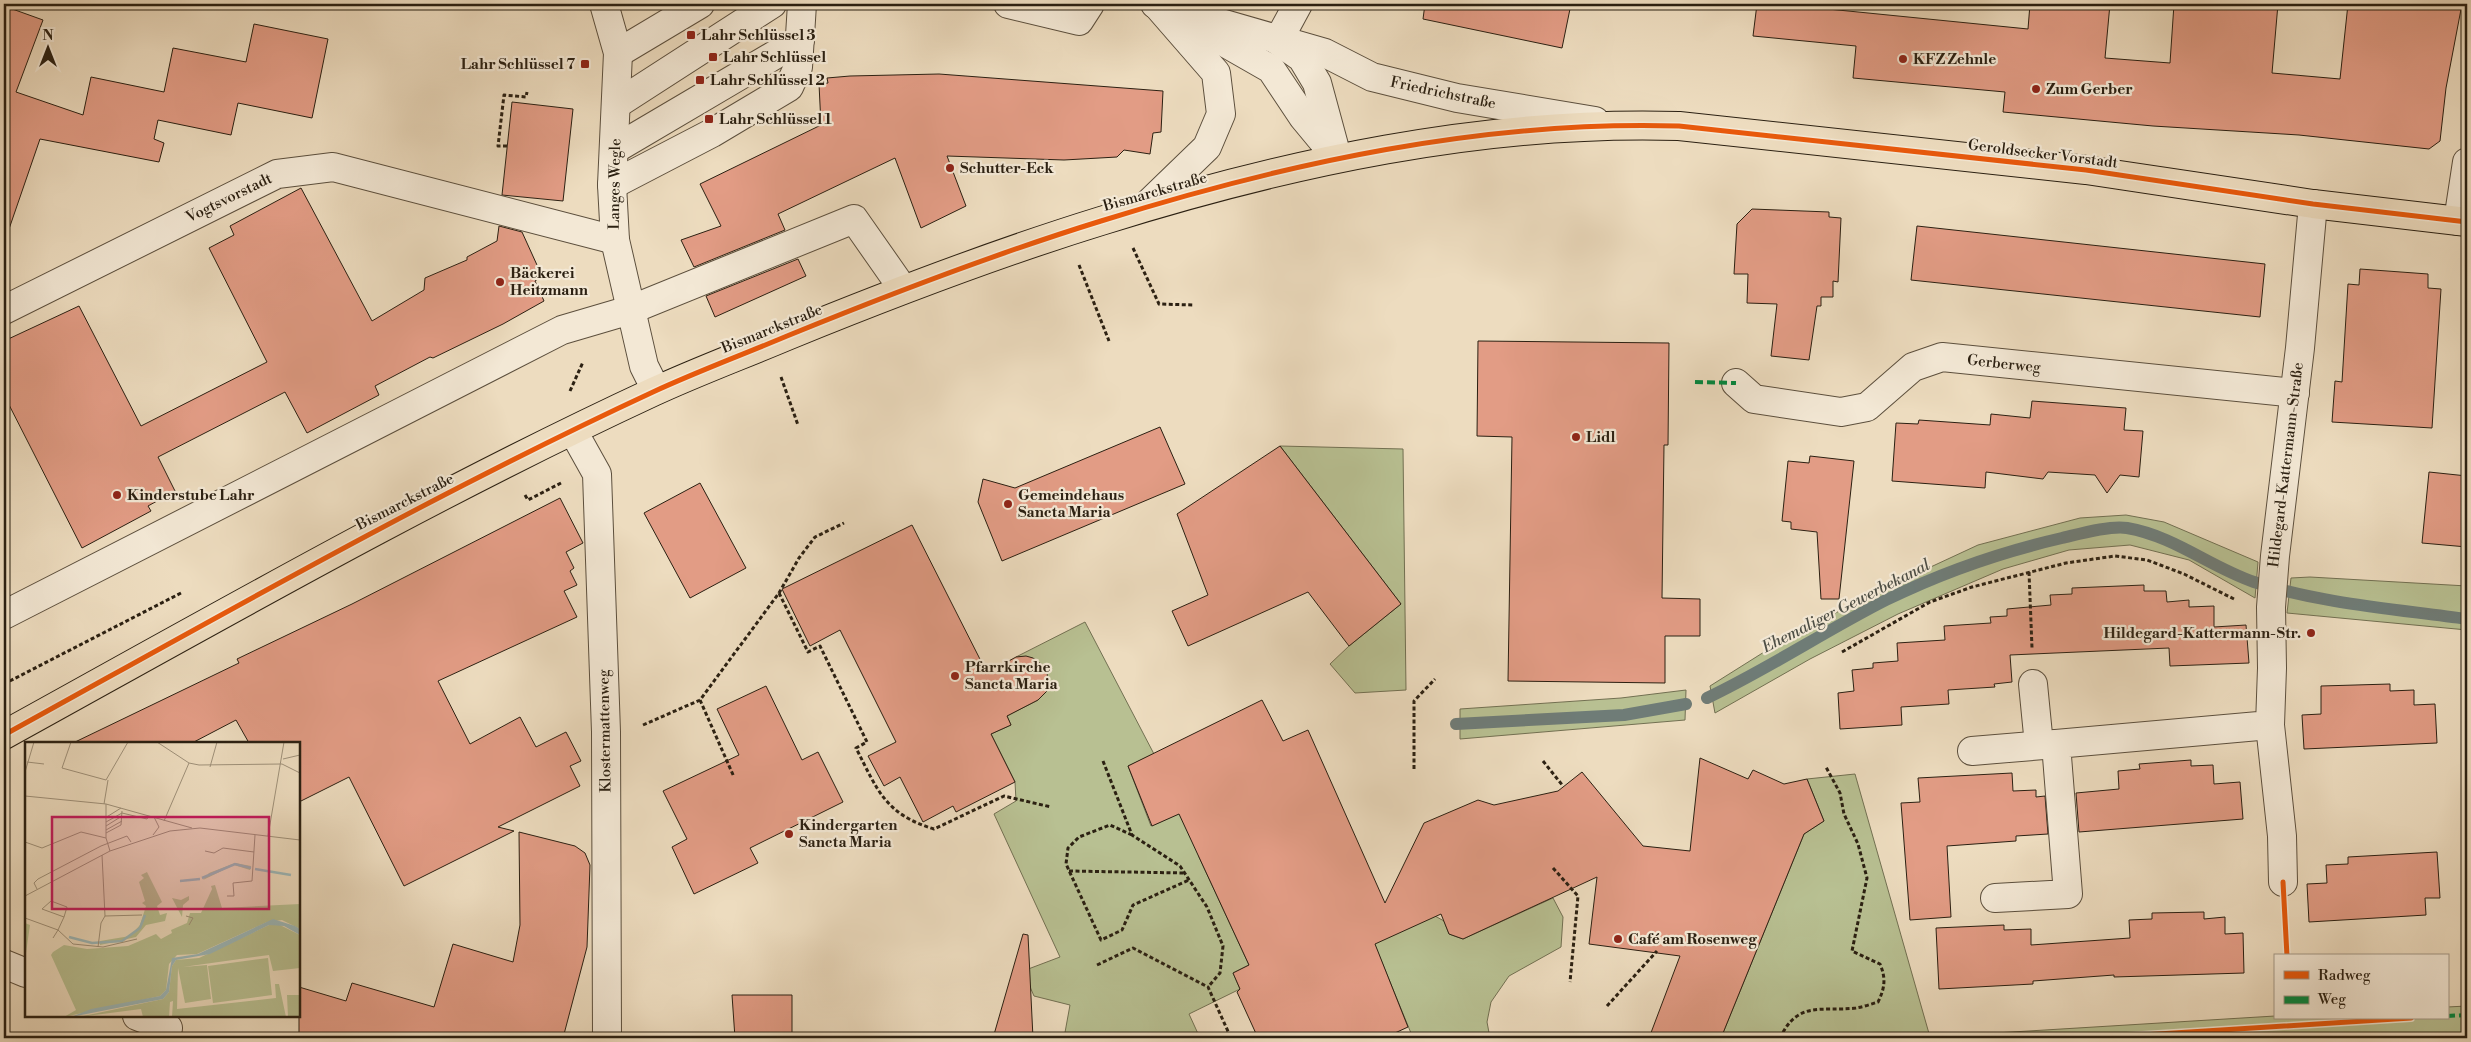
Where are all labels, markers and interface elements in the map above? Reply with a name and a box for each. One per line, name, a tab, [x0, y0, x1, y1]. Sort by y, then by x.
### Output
north arrow	[22, 22, 72, 72]
place label: Lahr Schlüssel 3	[701, 26, 816, 45]
text: N	[42, 27, 54, 45]
marker: Lahr Schlüssel 3	[685, 29, 697, 41]
place label: Lahr Schlüssel	[723, 48, 826, 67]
place label: KFZ Zehnle	[1913, 50, 1996, 69]
marker: Lahr Schlüssel	[707, 51, 719, 63]
marker: KFZ Zehnle	[1897, 53, 1909, 65]
place label: Lahr Schlüssel 7	[461, 55, 575, 74]
marker: Lahr Schlüssel 7	[579, 58, 591, 70]
place label: Lahr Schlüssel 2	[710, 71, 825, 90]
street label: Friedrichstraße	[1388, 73, 1498, 113]
marker: Lahr Schlüssel 2	[694, 74, 706, 86]
place label: Zum Gerber	[2046, 80, 2133, 99]
marker: Zum Gerber	[2030, 83, 2042, 95]
place label: Lahr Schlüssel 1	[719, 110, 832, 129]
marker: Lahr Schlüssel 1	[703, 113, 715, 125]
street label: Geroldsecker Vorstadt	[1967, 135, 2120, 173]
street label: Langes Wegle	[605, 138, 625, 230]
place label: Schutter-Eck	[960, 159, 1054, 178]
marker: Schutter-Eck	[944, 162, 956, 174]
street label: Bismarckstraße	[1100, 168, 1209, 216]
street label: Vogtsvorstadt	[182, 169, 276, 227]
place label: Bäckerei Heitzmann	[510, 264, 589, 300]
marker: Bäckerei Heitzmann	[494, 276, 506, 288]
street label: Bismarckstraße	[718, 300, 825, 358]
street label: Gerberweg	[1966, 351, 2042, 377]
street label: Hildegard-Kattermann-Straße	[2264, 361, 2308, 569]
place label: Lidl	[1586, 428, 1615, 447]
marker: Lidl	[1570, 431, 1582, 443]
street label: Bismarckstraße	[352, 469, 457, 535]
place label: Kinderstube Lahr	[127, 486, 255, 505]
place label: Gemeindehaus Sancta Maria	[1018, 486, 1124, 522]
marker: Kinderstube Lahr	[111, 489, 123, 501]
marker: Gemeindehaus Sancta Maria	[1002, 498, 1014, 510]
water label: Ehemaliger Gewerbekanal	[1758, 555, 1934, 658]
place label: Hildegard-Kattermann-Str.	[2104, 624, 2301, 643]
marker: Hildegard-Kattermann-Str.	[2305, 627, 2317, 639]
place label: Pfarrkirche Sancta Maria	[965, 658, 1059, 694]
street label: Klostermattenweg	[594, 669, 616, 793]
marker: Pfarrkirche Sancta Maria	[949, 670, 961, 682]
inset map	[25, 742, 300, 1017]
place label: Kindergarten Sancta Maria	[799, 816, 898, 852]
marker: Kindergarten Sancta Maria	[783, 828, 795, 840]
place label: Café am Rosenweg	[1628, 930, 1757, 949]
marker: Café am Rosenweg	[1612, 933, 1624, 945]
legend	[2274, 954, 2448, 1020]
text: Radweg	[2318, 966, 2371, 985]
text: Weg	[2317, 990, 2346, 1009]

